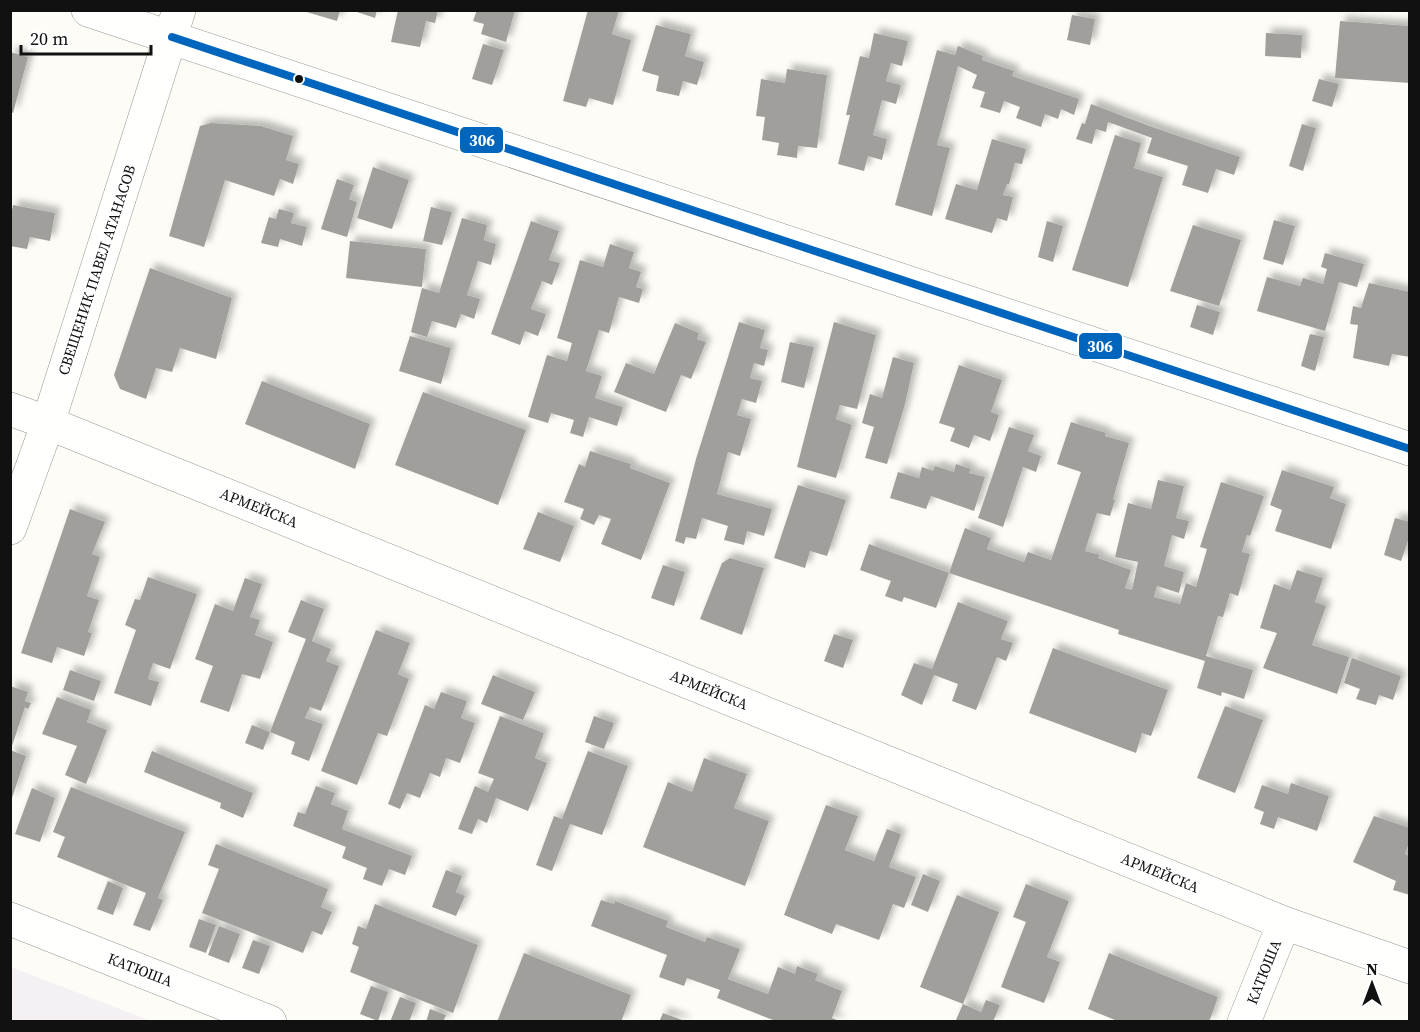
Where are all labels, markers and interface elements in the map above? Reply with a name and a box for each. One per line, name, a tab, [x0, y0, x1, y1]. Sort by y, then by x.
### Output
scale bar	[21, 18, 152, 56]
text: 20 m	[30, 26, 68, 51]
unlabelled marker	[293, 73, 305, 85]
line badge: 306	[459, 126, 504, 154]
text: 306	[469, 129, 495, 151]
street label: СВЕЩЕНИК ПАВЕЛ АТАНАСОВ	[53, 162, 141, 378]
line badge: 306	[1078, 332, 1123, 360]
text: 306	[1087, 335, 1113, 357]
street label: АРМЕЙСКА	[217, 482, 301, 533]
street label: АРМЕЙСКА	[667, 664, 751, 715]
street label: АРМЕЙСКА	[1118, 847, 1202, 898]
street label: КАТЮША	[1241, 936, 1286, 1007]
street label: КАТЮША	[105, 948, 176, 992]
north arrow	[1342, 954, 1402, 1014]
text: N	[1366, 958, 1378, 980]

